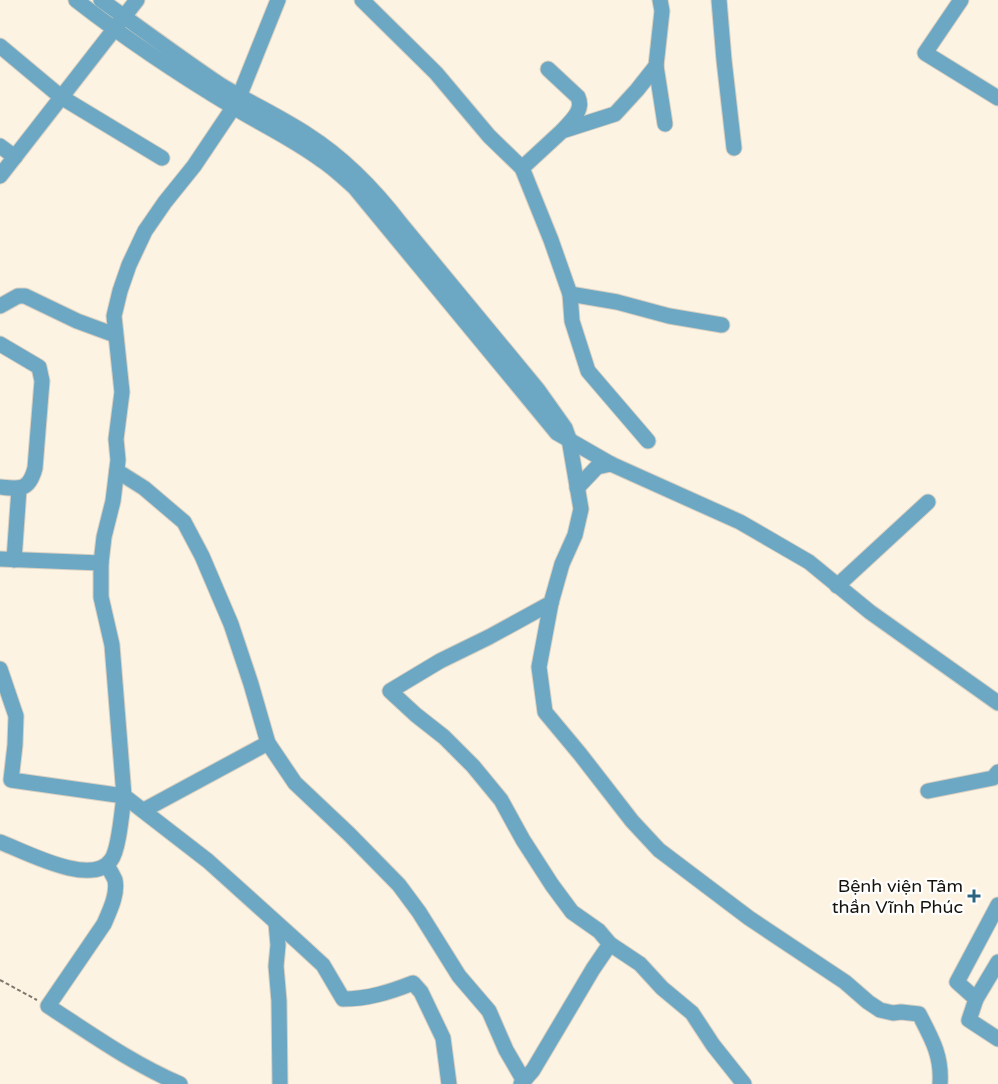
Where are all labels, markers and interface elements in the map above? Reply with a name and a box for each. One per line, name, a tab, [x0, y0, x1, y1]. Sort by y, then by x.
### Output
place label: Bệnh viện Tâm thần Vĩnh Phúc	[832, 875, 963, 918]
marker: Bệnh viện Tâm thần Vĩnh Phúc	[967, 889, 981, 903]

